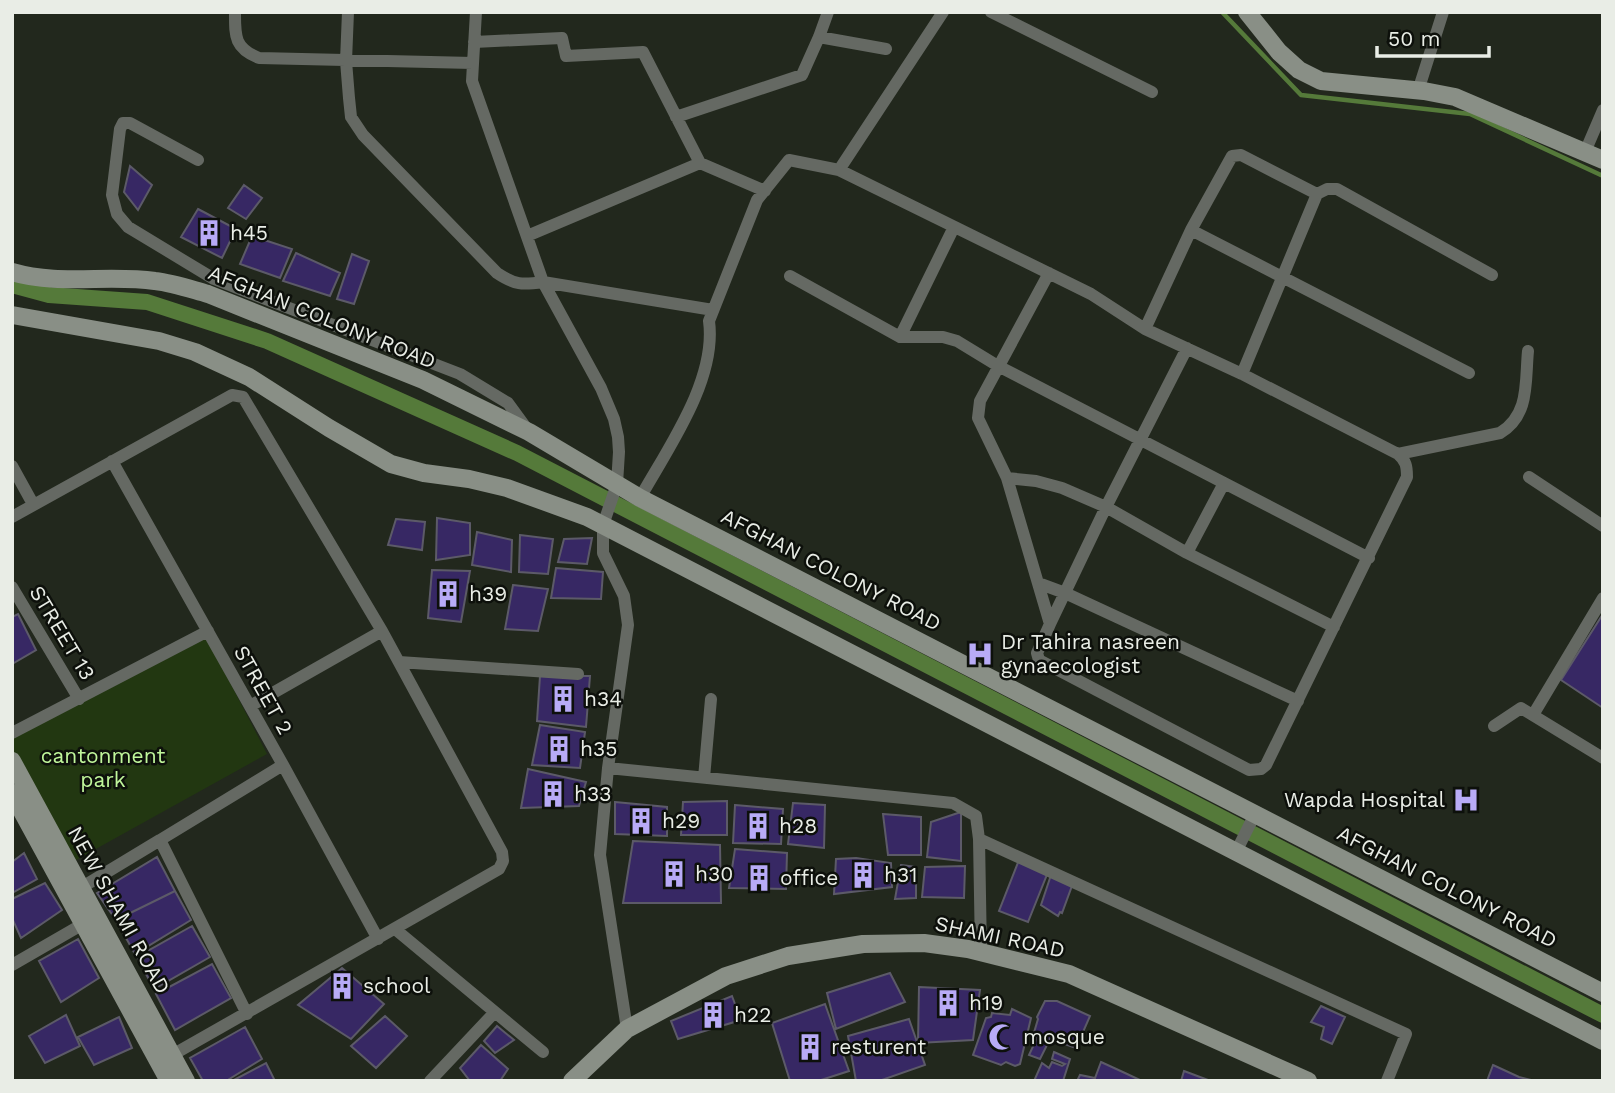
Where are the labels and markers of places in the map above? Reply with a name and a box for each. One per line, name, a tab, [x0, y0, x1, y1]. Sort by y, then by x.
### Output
building icon: h45	[194, 218, 224, 248]
place label: h45	[230, 220, 268, 245]
building icon: h39	[433, 579, 463, 609]
place label: h39	[469, 581, 507, 606]
place label: Dr Tahira nasreen gynaecologist	[1001, 629, 1180, 678]
hospital icon: Dr Tahira nasreen gynaecologist	[965, 639, 995, 669]
building icon: h34	[548, 684, 578, 714]
place label: h34	[584, 686, 622, 711]
building icon: h35	[544, 734, 574, 764]
place label: h35	[580, 736, 617, 761]
building icon: h33	[538, 779, 568, 809]
place label: h33	[574, 781, 612, 806]
hospital icon: Wapda Hospital	[1451, 785, 1481, 815]
place label: Wapda Hospital	[1284, 787, 1446, 812]
building icon: h29	[626, 806, 656, 836]
place label: h29	[662, 808, 700, 833]
building icon: h28	[743, 811, 773, 841]
place label: h28	[779, 813, 817, 838]
building icon: h30	[659, 859, 689, 889]
building icon: h31	[848, 860, 878, 890]
place label: h30	[695, 861, 733, 886]
place label: h31	[884, 862, 917, 887]
building icon: office	[744, 863, 774, 893]
place label: office	[780, 865, 838, 890]
building icon: school	[327, 971, 357, 1001]
place label: school	[363, 973, 431, 998]
building icon: h19	[933, 988, 963, 1018]
place label: h19	[969, 990, 1003, 1015]
building icon: h22	[698, 1000, 728, 1030]
place label: h22	[734, 1002, 772, 1027]
mosque icon: mosque	[987, 1022, 1017, 1052]
place label: mosque	[1023, 1024, 1105, 1049]
building icon: resturent	[795, 1032, 825, 1062]
place label: resturent	[831, 1034, 926, 1059]

